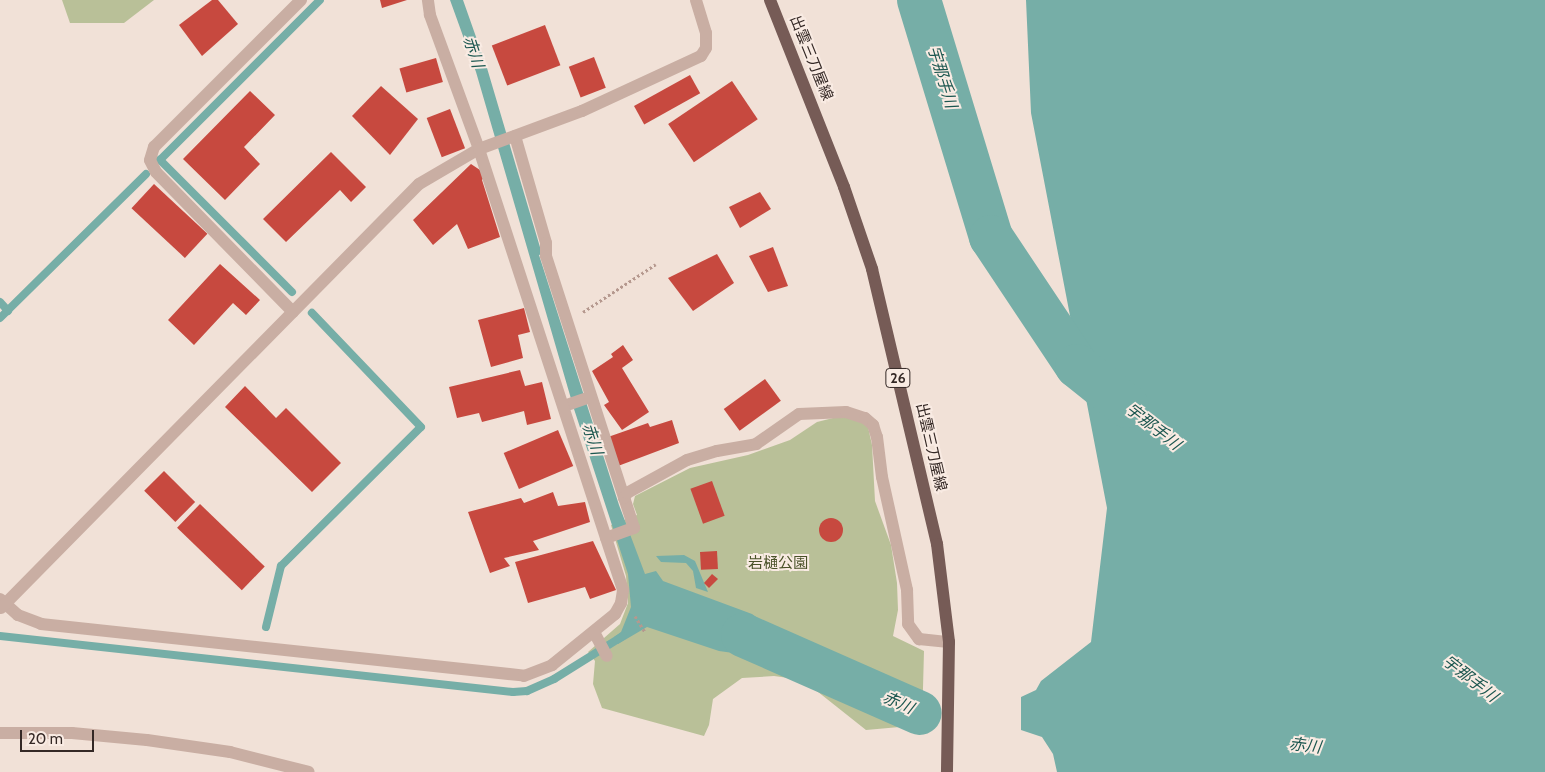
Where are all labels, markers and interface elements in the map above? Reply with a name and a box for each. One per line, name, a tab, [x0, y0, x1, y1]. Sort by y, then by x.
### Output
street label: 出雲三刀屋線	[786, 13, 836, 103]
water label: 赤川	[459, 34, 487, 70]
water label: 宇那手川	[923, 44, 961, 110]
road number: 26	[884, 366, 912, 389]
water label: 宇那手川	[1122, 400, 1184, 454]
street label: 出雲三刀屋線	[912, 401, 950, 493]
water label: 赤川	[578, 421, 606, 457]
park label: 岩樋公園	[748, 555, 808, 573]
water label: 宇那手川	[1439, 652, 1501, 706]
water label: 赤川	[879, 688, 917, 718]
scale bar	[22, 720, 96, 752]
text: 20 m	[28, 730, 63, 748]
water label: 赤川	[1288, 735, 1322, 757]

